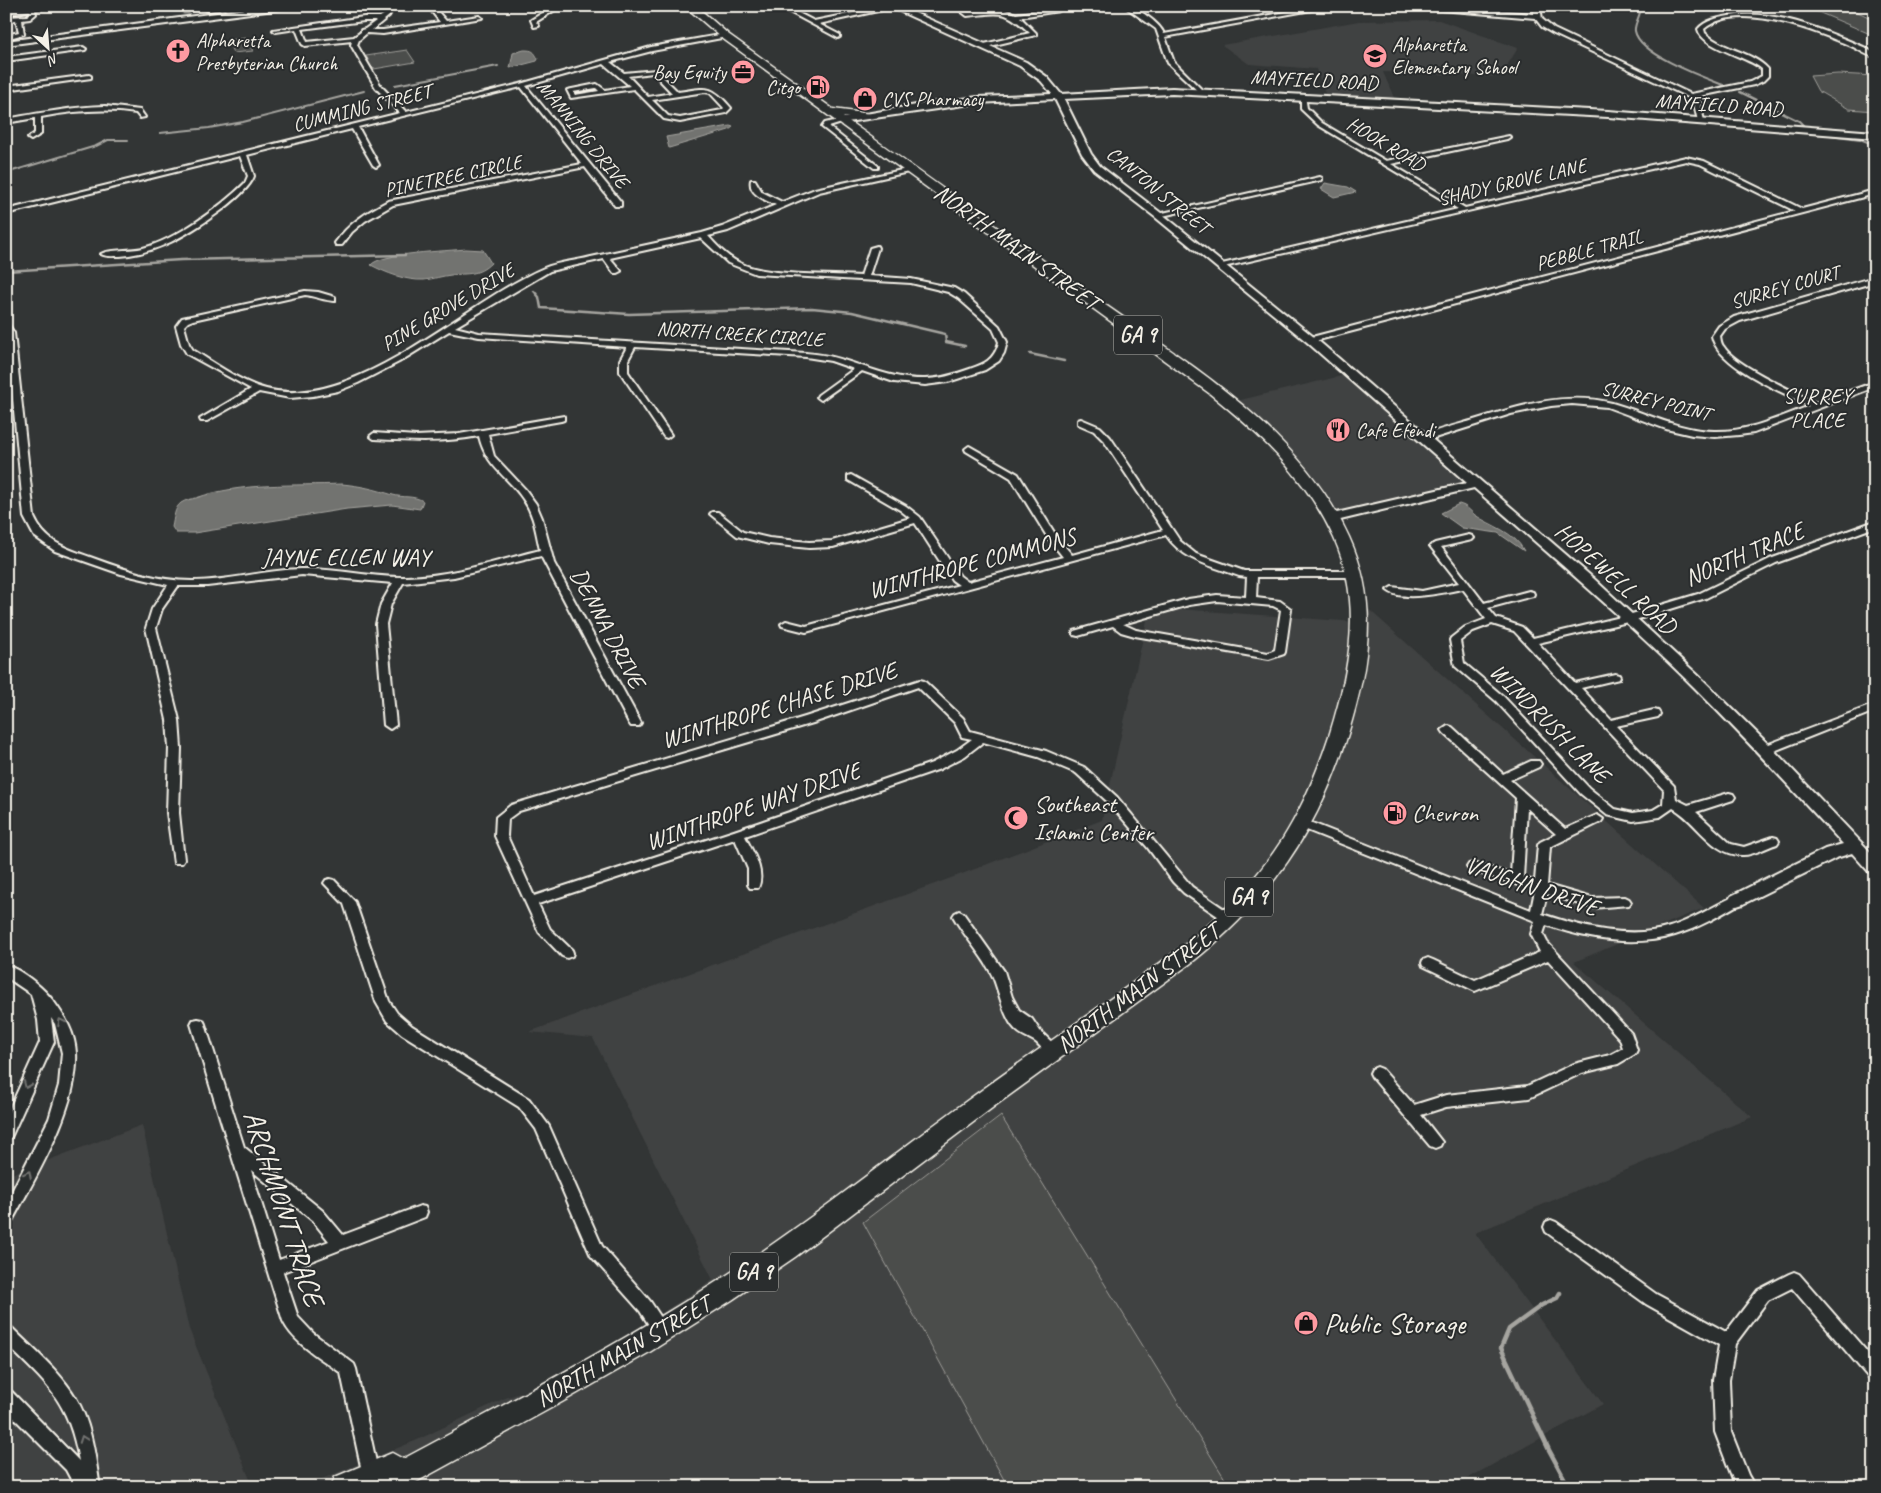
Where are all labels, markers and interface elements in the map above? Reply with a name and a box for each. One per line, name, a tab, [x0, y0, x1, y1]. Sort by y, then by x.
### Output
north arrow	[22, 22, 72, 72]
place label: Alpharetta Presbyterian Church	[196, 28, 338, 76]
place label: Alpharetta Elementary School	[1392, 32, 1520, 80]
church icon: Alpharetta Presbyterian Church	[165, 38, 191, 64]
school or university icon: Alpharetta Elementary School	[1362, 43, 1388, 69]
text: N	[44, 50, 61, 70]
office icon: Bay Equity	[730, 59, 756, 85]
place label: Bay Equity	[653, 60, 728, 85]
street label: MAYFIELD ROAD	[1250, 64, 1380, 96]
fuel station icon: Citgo	[805, 74, 831, 100]
street label: MANNING DRIVE	[532, 75, 636, 195]
place label: Citgo	[766, 75, 802, 100]
street label: CUMMING STREET	[290, 78, 439, 137]
shop icon: CVS Pharmacy	[852, 86, 878, 112]
place label: CVS Pharmacy	[882, 87, 985, 112]
street label: MAYFIELD ROAD	[1655, 88, 1785, 122]
street label: HOOK ROAD	[1342, 111, 1431, 178]
street label: CANTON STREET	[1101, 141, 1218, 242]
street label: PINETREE CIRCLE	[382, 149, 527, 203]
street label: SHADY GROVE LANE	[1435, 152, 1592, 211]
street label: NORTH MAIN STREET	[928, 177, 1110, 320]
street label: PEBBLE TRAIL	[1533, 224, 1645, 276]
street label: PINE GROVE DRIVE	[377, 256, 522, 356]
street label: SURREY COURT	[1728, 259, 1846, 314]
street label: NORTH CREEK CIRCLE	[656, 316, 827, 352]
road number: GA 9	[1114, 316, 1162, 354]
street label: SURREY POINT	[1599, 375, 1717, 428]
district label: SURREY PLACE	[1783, 383, 1856, 433]
restaurant icon: Cafe Efendi	[1325, 417, 1351, 443]
place label: Cafe Efendi	[1356, 418, 1437, 443]
street label: NORTH TRACE	[1680, 514, 1811, 593]
street label: HOPEWELL ROAD	[1549, 516, 1685, 642]
street label: WINTHROPE COMMONS	[865, 520, 1082, 605]
street label: JAYNE ELLEN WAY	[261, 542, 434, 572]
street label: DENNA DRIVE	[564, 563, 654, 696]
street label: WINTHROPE CHASE DRIVE	[658, 654, 903, 755]
street label: WINDRUSH LANE	[1484, 657, 1619, 792]
street label: WINTHROPE WAY DRIVE	[642, 754, 867, 857]
place label: Southeast Islamic Center	[1034, 789, 1155, 847]
place label: Chevron	[1412, 798, 1479, 828]
fuel station icon: Chevron	[1382, 800, 1408, 826]
mosque icon: Southeast Islamic Center	[1003, 805, 1029, 831]
street label: VAUGHN DRIVE	[1462, 849, 1605, 924]
road number: GA 9	[1225, 878, 1273, 916]
street label: NORTH MAIN STREET	[1050, 914, 1230, 1059]
one-way arrow	[57, 1018, 67, 1027]
one-way arrow	[23, 1080, 34, 1089]
street label: ARCHMONT TRACE	[235, 1106, 334, 1314]
one-way arrow	[22, 1170, 32, 1179]
road number: GA 9	[730, 1252, 778, 1292]
street label: NORTH MAIN STREET	[530, 1286, 720, 1413]
place label: Public Storage	[1324, 1305, 1467, 1342]
shop icon: Public Storage	[1293, 1310, 1319, 1336]
one-way arrow	[79, 1435, 89, 1444]

